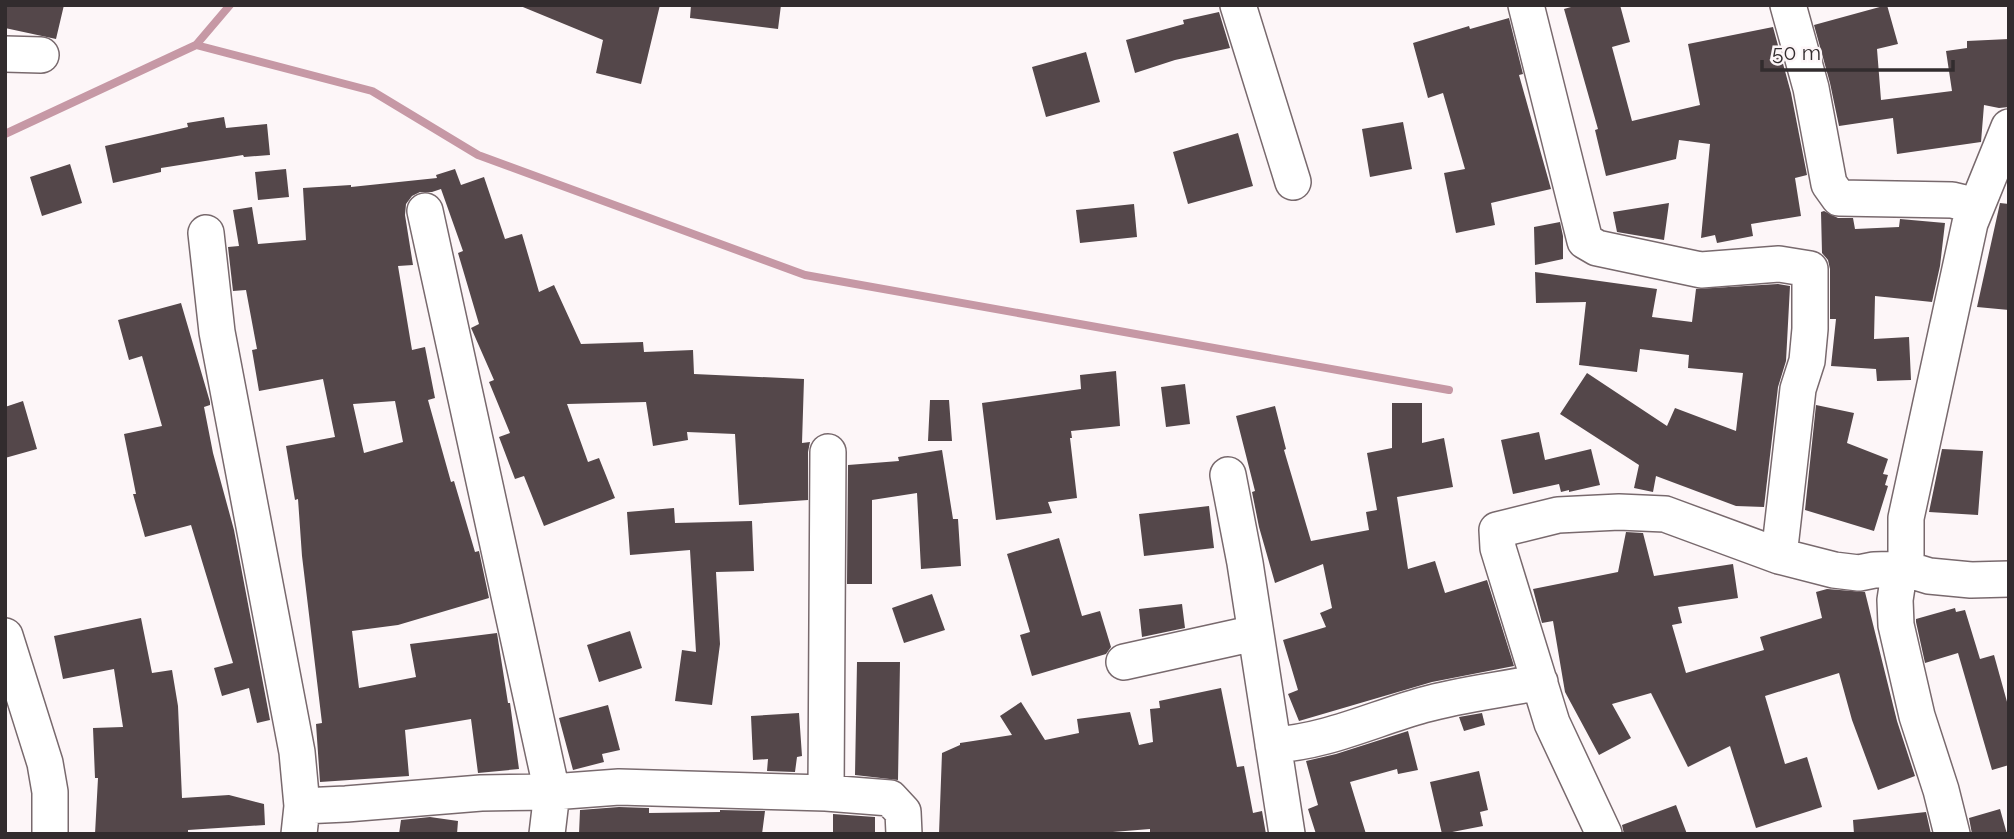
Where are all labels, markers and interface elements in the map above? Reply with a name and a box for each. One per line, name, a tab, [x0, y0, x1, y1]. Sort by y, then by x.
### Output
scale bar	[1762, 28, 1953, 72]
text: 50 m	[1772, 40, 1821, 65]

